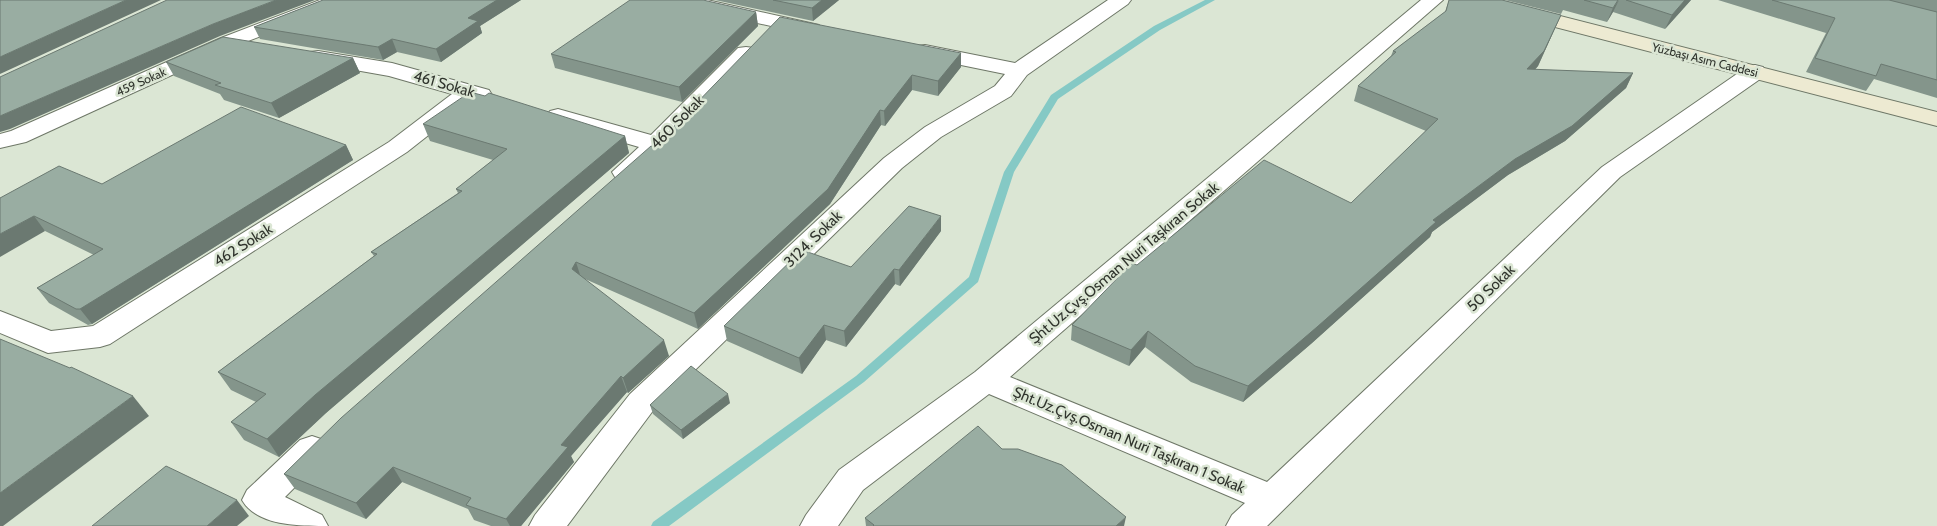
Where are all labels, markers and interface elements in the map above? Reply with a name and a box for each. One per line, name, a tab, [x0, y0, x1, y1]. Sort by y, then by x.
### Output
street label: Yüzbaşı Asım Caddesi	[1650, 39, 1760, 80]
street label: 459 Sokak	[114, 64, 169, 99]
street label: 461 Sokak	[411, 67, 477, 101]
street label: 460 Sokak	[646, 91, 708, 153]
street label: Şht.Uz.Çvş.Osman Nuri Taşkıran Sokak	[1026, 178, 1223, 348]
street label: 3124. Sokak	[780, 207, 846, 271]
street label: 462 Sokak	[210, 220, 276, 270]
street label: 50 Sokak	[1463, 261, 1519, 315]
street label: Şht.Uz.Çvş.Osman Nuri Taşkıran 1 Sokak	[1010, 383, 1248, 497]

